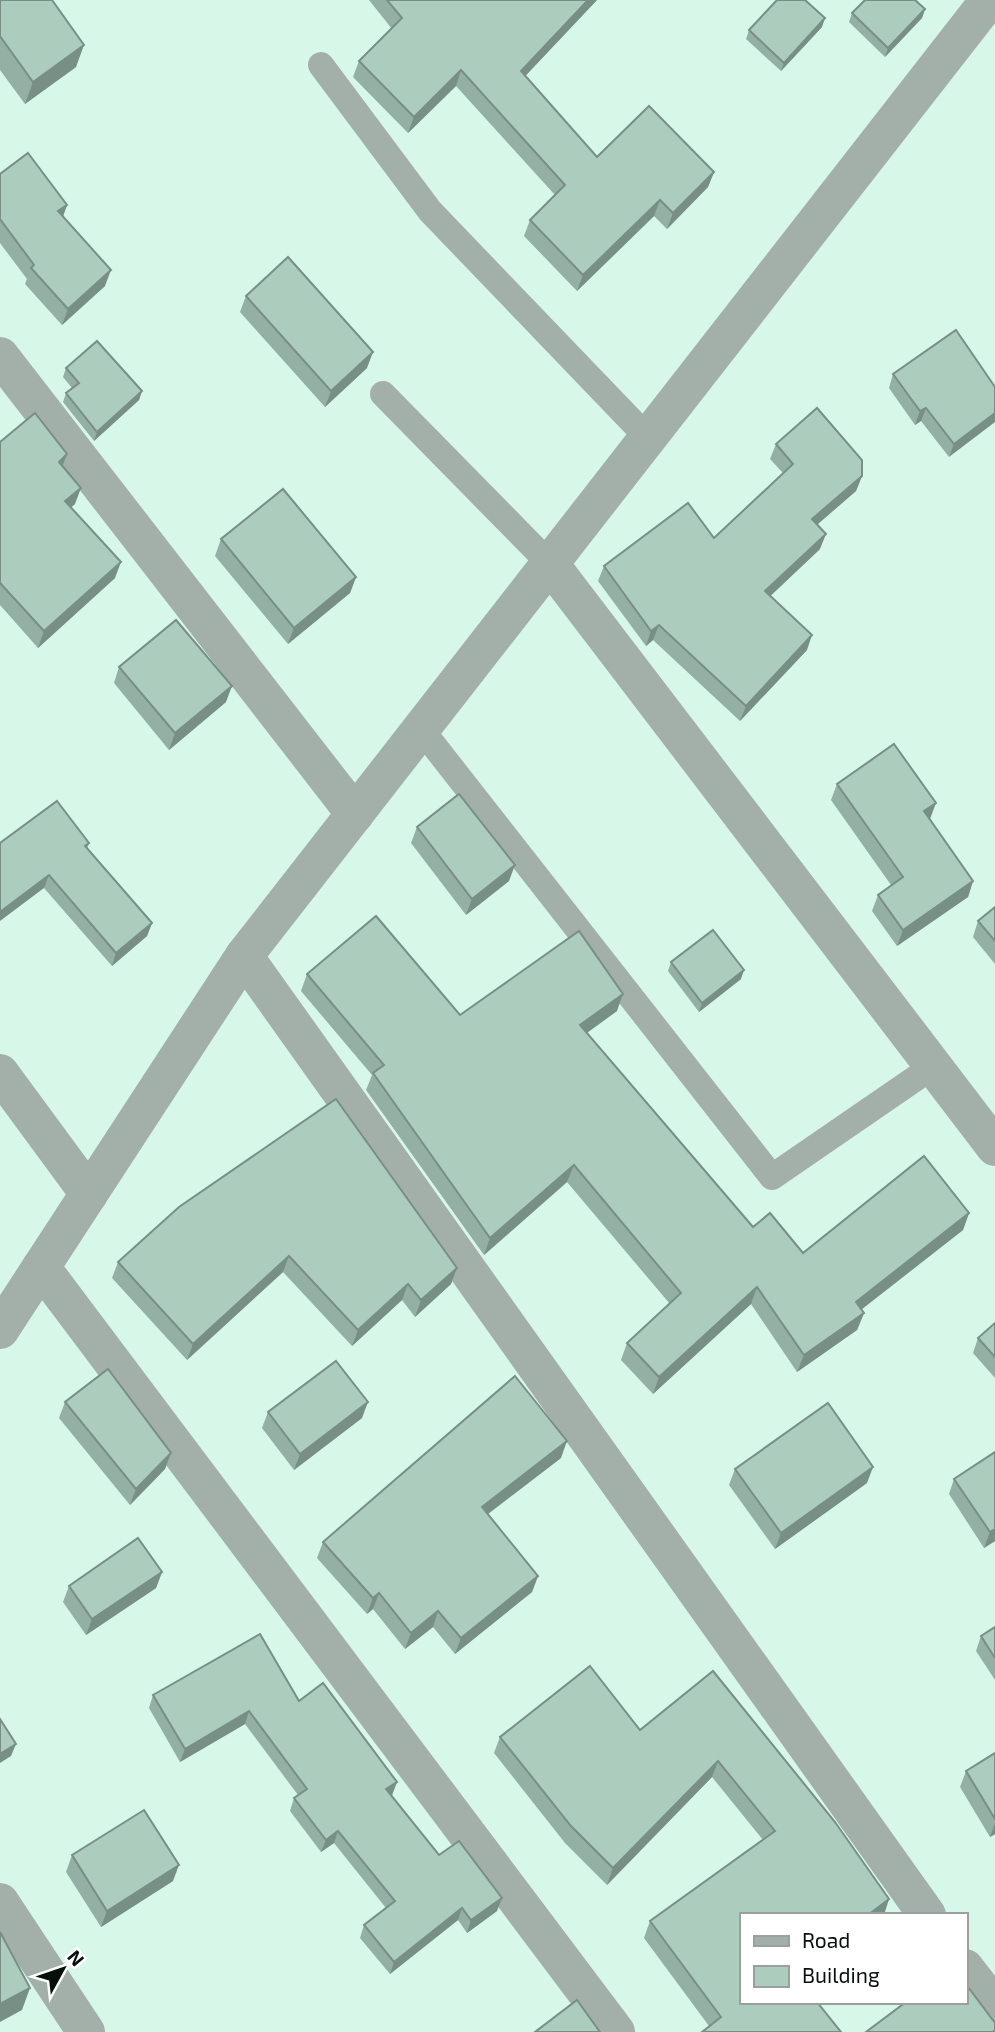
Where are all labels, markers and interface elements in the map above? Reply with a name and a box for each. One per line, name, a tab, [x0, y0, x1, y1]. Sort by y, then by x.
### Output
legend	[740, 1913, 967, 2004]
text: Road	[802, 1927, 850, 1952]
north arrow	[28, 1934, 98, 2004]
text: N	[63, 1945, 90, 1970]
text: Building	[802, 1962, 880, 1987]

